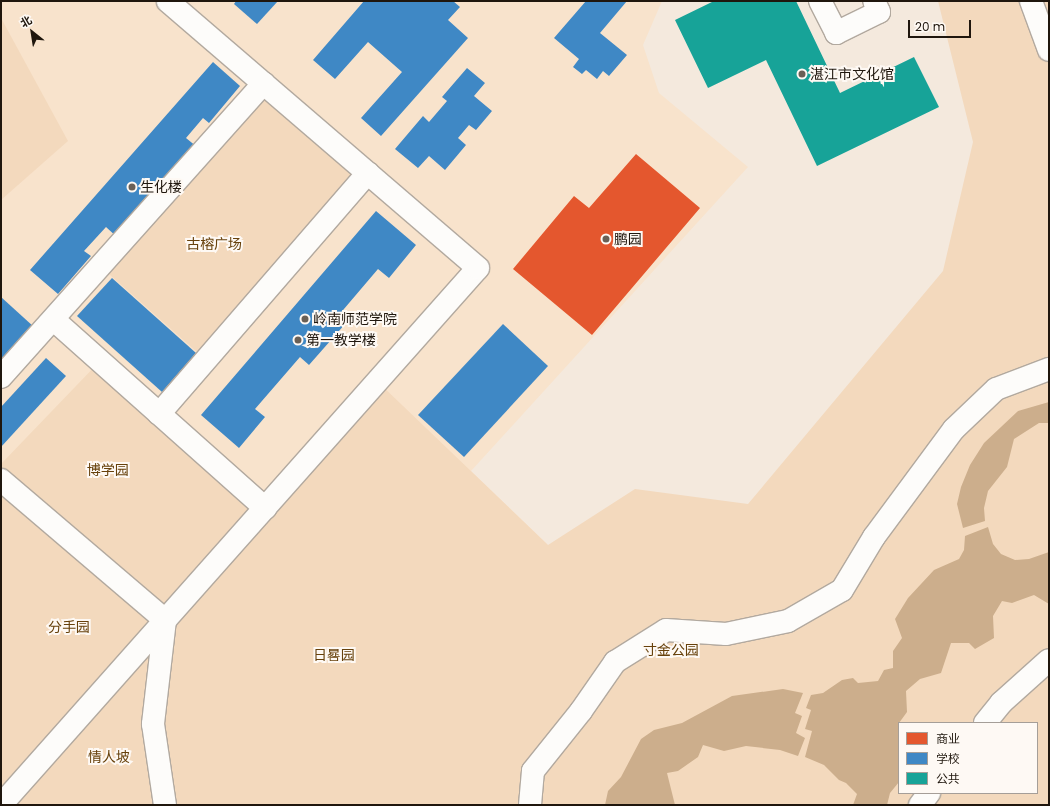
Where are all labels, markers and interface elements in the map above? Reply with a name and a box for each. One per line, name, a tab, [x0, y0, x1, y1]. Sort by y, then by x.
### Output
north arrow	[12, 12, 52, 52]
text: 北	[17, 12, 35, 31]
scale bar	[910, 12, 973, 38]
text: 20 m	[915, 18, 945, 35]
place label: 湛江市文化馆	[810, 66, 894, 82]
marker: 湛江市文化馆	[797, 69, 807, 79]
place label: 生化楼	[140, 179, 182, 195]
marker: 生化楼	[127, 182, 137, 192]
place label: 鹏园	[614, 231, 642, 247]
marker: 鹏园	[601, 234, 611, 244]
park label: 古榕广场	[186, 236, 242, 252]
place label: 岭南师范学院	[313, 311, 397, 327]
marker: 岭南师范学院	[300, 314, 310, 324]
place label: 第一教学楼	[306, 332, 376, 348]
marker: 第一教学楼	[293, 335, 303, 345]
park label: 博学园	[87, 462, 129, 478]
park label: 分手园	[48, 619, 90, 635]
park label: 寸金公园	[643, 642, 699, 658]
park label: 日晷园	[313, 647, 355, 663]
legend	[898, 722, 1038, 794]
text: 商业	[936, 730, 960, 747]
park label: 情人坡	[88, 749, 130, 765]
text: 学校	[936, 750, 960, 767]
text: 公共	[936, 770, 960, 787]

